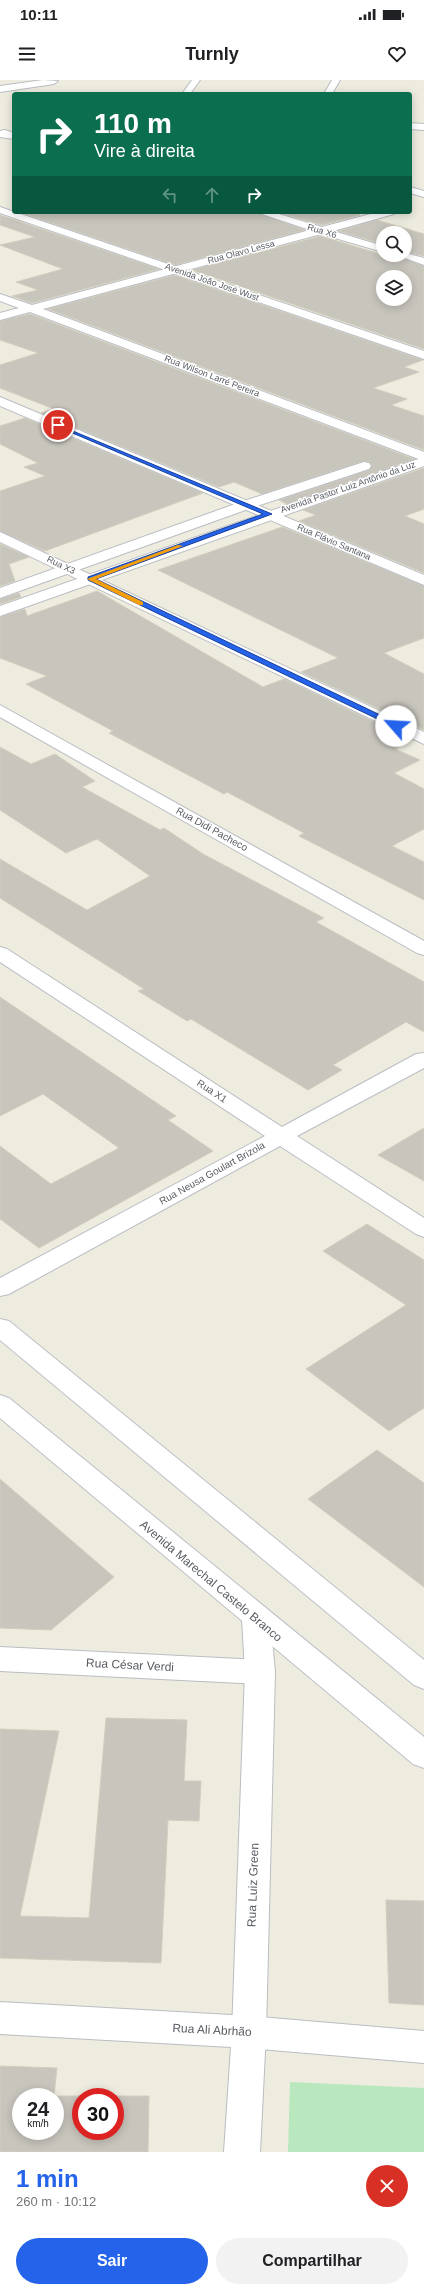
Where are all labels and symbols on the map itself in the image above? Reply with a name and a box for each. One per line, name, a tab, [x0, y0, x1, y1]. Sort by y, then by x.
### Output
street label: Rua X6	[306, 222, 338, 240]
street label: Rua Olavo Lessa	[206, 238, 276, 266]
street label: Avenida João José Wust	[164, 261, 261, 303]
street label: Rua Wilson Larré Pereira	[163, 353, 261, 399]
pin	[41, 408, 75, 442]
street label: Avenida Pastor Luiz Antônio da Luz	[279, 459, 417, 515]
street label: Rua Flávio Santana	[296, 522, 372, 562]
street label: Rua X3	[45, 554, 77, 576]
position arrow	[375, 705, 417, 747]
street label: Rua Didi Pacheco	[174, 805, 250, 853]
street label: Rua X1	[195, 1077, 229, 1105]
street label: Rua Neusa Goulart Brizola	[157, 1139, 267, 1207]
street label: Avenida Marechal Castelo Branco	[137, 1517, 285, 1645]
street label: Rua César Verdi	[86, 1656, 174, 1674]
street label: Rua Luiz Green	[245, 1843, 261, 1927]
street label: Rua Ali Abrhão	[172, 2021, 252, 2039]
speed limit sign: 30	[72, 2088, 124, 2140]

